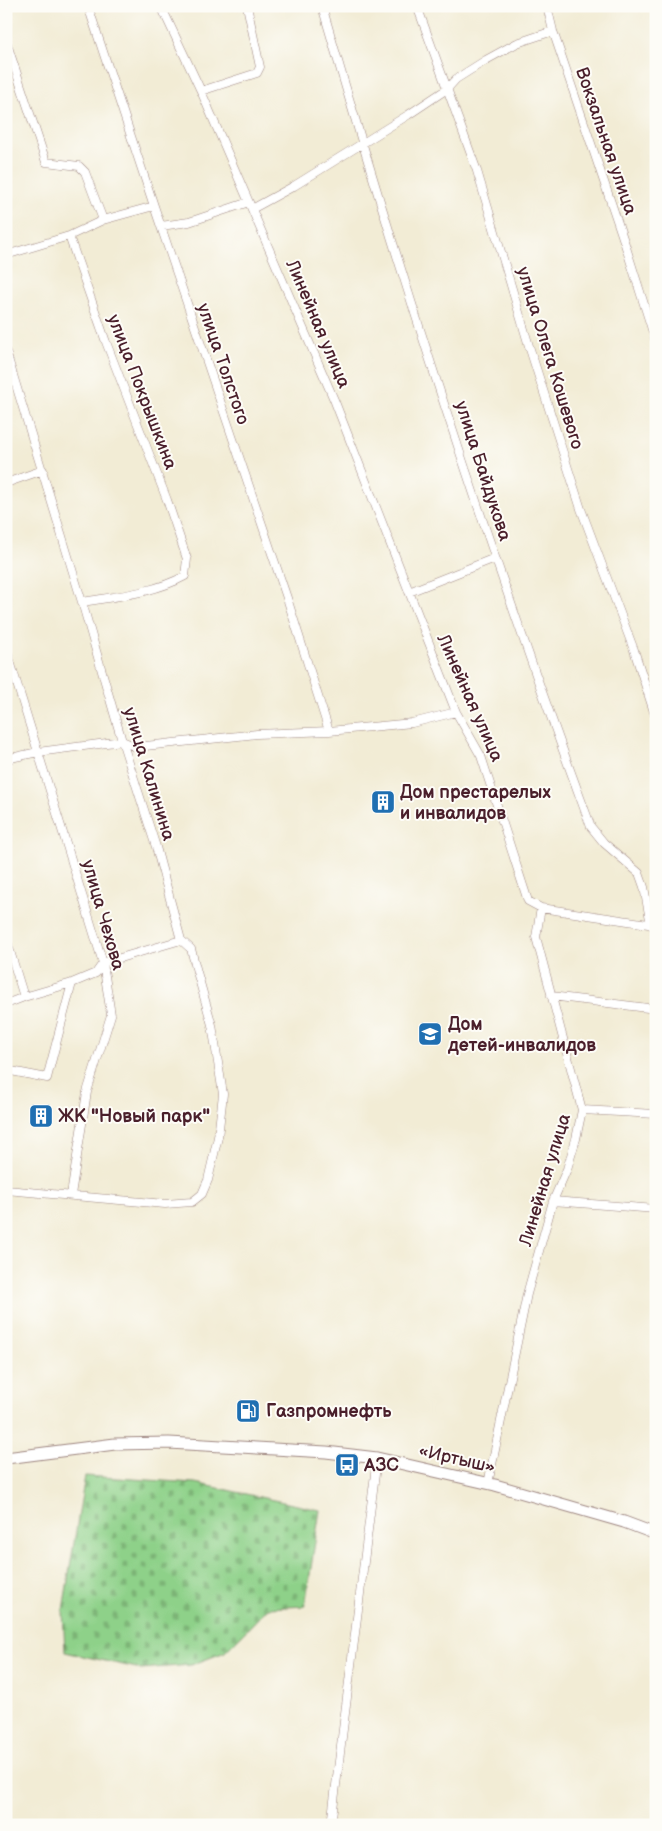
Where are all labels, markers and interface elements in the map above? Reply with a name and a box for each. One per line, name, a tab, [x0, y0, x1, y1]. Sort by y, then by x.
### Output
street label: Вокзальная улица	[571, 65, 641, 218]
street label: Линейная улица	[281, 256, 355, 392]
street label: улица Олега Кошевого	[512, 264, 588, 452]
street label: улица Толстого	[192, 301, 254, 427]
street label: улица Покрышкина	[103, 311, 181, 473]
street label: улица Байдукова	[450, 398, 516, 544]
street label: Линейная улица	[432, 630, 508, 765]
street label: улица Калинина	[119, 705, 179, 844]
place label: Дом престарелых и инвалидов	[400, 782, 551, 824]
building icon: Дом престарелых и инвалидов	[370, 789, 396, 815]
street label: улица Чехова	[77, 857, 129, 973]
place label: Дом детей-инвалидов	[447, 1014, 596, 1056]
school or university icon: Дом детей-инвалидов	[417, 1021, 443, 1047]
building icon: ЖК "Новый парк"	[28, 1103, 54, 1129]
place label: ЖК "Новый парк"	[58, 1106, 210, 1127]
street label: Линейная улица	[515, 1111, 575, 1250]
fuel station icon: Газпромнефть	[235, 1398, 261, 1424]
place label: Газпромнефть	[266, 1401, 392, 1422]
street label: «Иртыш»	[417, 1440, 497, 1478]
bus stop icon: АЗС	[334, 1452, 360, 1478]
place label: АЗС	[363, 1455, 399, 1476]

